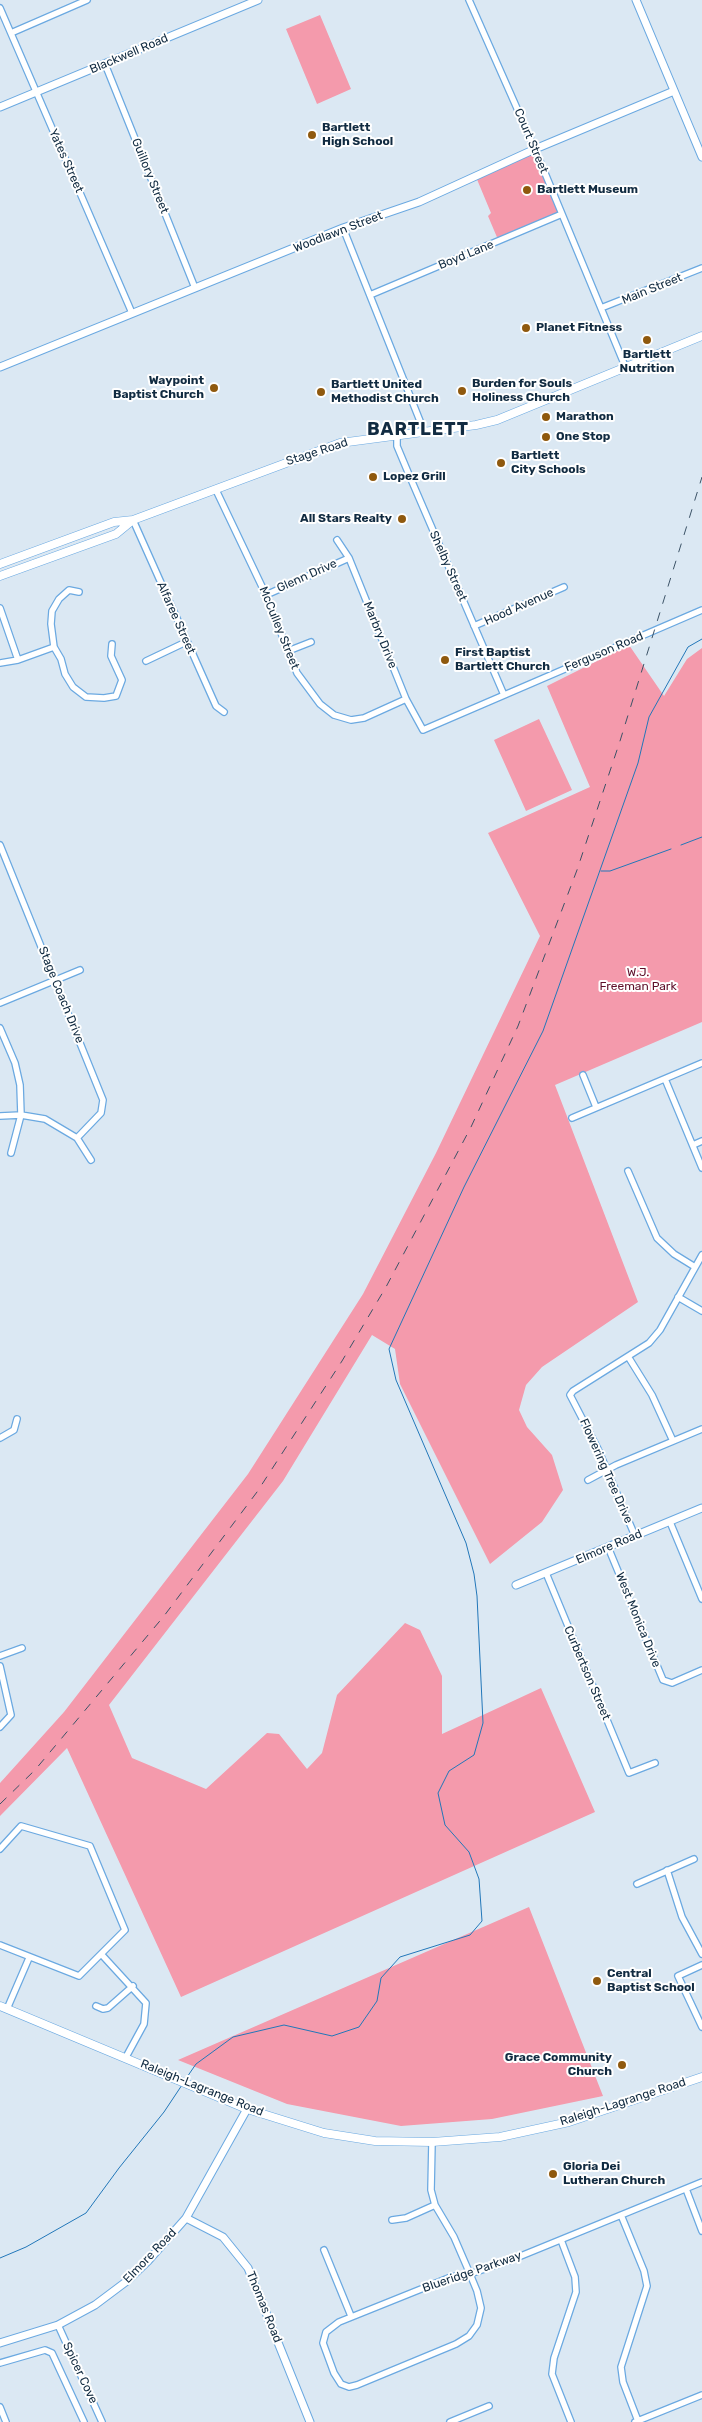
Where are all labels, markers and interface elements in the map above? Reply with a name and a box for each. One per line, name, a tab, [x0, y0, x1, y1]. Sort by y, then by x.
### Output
street label: Blackwell Road	[88, 31, 170, 77]
street label: Court Street	[511, 106, 551, 176]
place label: Bartlett High School	[322, 121, 393, 149]
street label: Yates Street	[46, 127, 86, 195]
marker: Bartlett High School	[306, 129, 318, 141]
street label: Guillory Street	[128, 136, 172, 216]
place label: Bartlett Museum	[537, 183, 638, 197]
marker: Bartlett Museum	[521, 184, 533, 196]
street label: Woodlawn Street	[291, 208, 385, 256]
street label: Boyd Lane	[436, 237, 496, 273]
street label: Main Street	[620, 270, 684, 308]
place label: Planet Fitness	[536, 321, 622, 335]
marker: Planet Fitness	[520, 322, 532, 334]
marker: Bartlett Nutrition	[641, 334, 653, 346]
place label: Bartlett Nutrition	[620, 348, 674, 376]
place label: Waypoint Baptist Church	[113, 374, 204, 402]
place label: Burden for Souls Holiness Church	[472, 377, 572, 405]
place label: Bartlett United Methodist Church	[331, 378, 439, 406]
marker: Waypoint Baptist Church	[208, 382, 220, 394]
marker: Burden for Souls Holiness Church	[456, 385, 468, 397]
marker: Bartlett United Methodist Church	[315, 386, 327, 398]
place label: Marathon	[556, 410, 614, 424]
marker: Marathon	[540, 411, 552, 423]
district label: BARTLETT	[366, 419, 470, 441]
place label: One Stop	[556, 430, 610, 444]
marker: One Stop	[540, 431, 552, 443]
street label: Stage Road	[284, 435, 350, 469]
place label: Bartlett City Schools	[511, 449, 586, 477]
marker: Bartlett City Schools	[495, 457, 507, 469]
place label: Lopez Grill	[383, 470, 446, 484]
marker: Lopez Grill	[367, 471, 379, 483]
place label: All Stars Realty	[300, 512, 392, 526]
marker: All Stars Realty	[396, 513, 408, 525]
street label: Shelby Street	[426, 529, 470, 603]
street label: Glenn Drive	[275, 556, 339, 596]
street label: Alfaree Street	[154, 580, 198, 656]
street label: McCulley Street	[256, 585, 302, 671]
street label: Hood Avenue	[482, 585, 556, 629]
street label: Marbry Drive	[360, 599, 400, 671]
street label: Ferguson Road	[562, 629, 646, 675]
place label: First Baptist Bartlett Church	[455, 646, 550, 674]
marker: First Baptist Bartlett Church	[439, 654, 451, 666]
street label: Stage Coach Drive	[35, 945, 87, 1045]
park label: W.J. Freeman Park	[599, 966, 677, 994]
street label: Flowering Tree Drive	[576, 1416, 636, 1526]
street label: Elmore Road	[574, 1527, 644, 1567]
street label: West Monica Drive	[612, 1570, 664, 1670]
street label: Curbertson Street	[561, 1624, 613, 1722]
place label: Central Baptist School	[607, 1967, 695, 1995]
marker: Central Baptist School	[591, 1975, 603, 1987]
place label: Grace Community Church	[505, 2051, 612, 2079]
street label: Raleigh-Lagrange Road	[138, 2057, 266, 2119]
marker: Grace Community Church	[616, 2059, 628, 2071]
street label: Raleigh-Lagrange Road	[558, 2075, 688, 2129]
place label: Gloria Dei Lutheran Church	[563, 2160, 665, 2188]
marker: Gloria Dei Lutheran Church	[547, 2168, 559, 2180]
street label: Elmore Road	[120, 2226, 180, 2286]
street label: Blueridge Parkway	[421, 2248, 523, 2296]
street label: Thomas Road	[243, 2269, 285, 2345]
street label: Spicer Cove	[59, 2340, 101, 2406]

